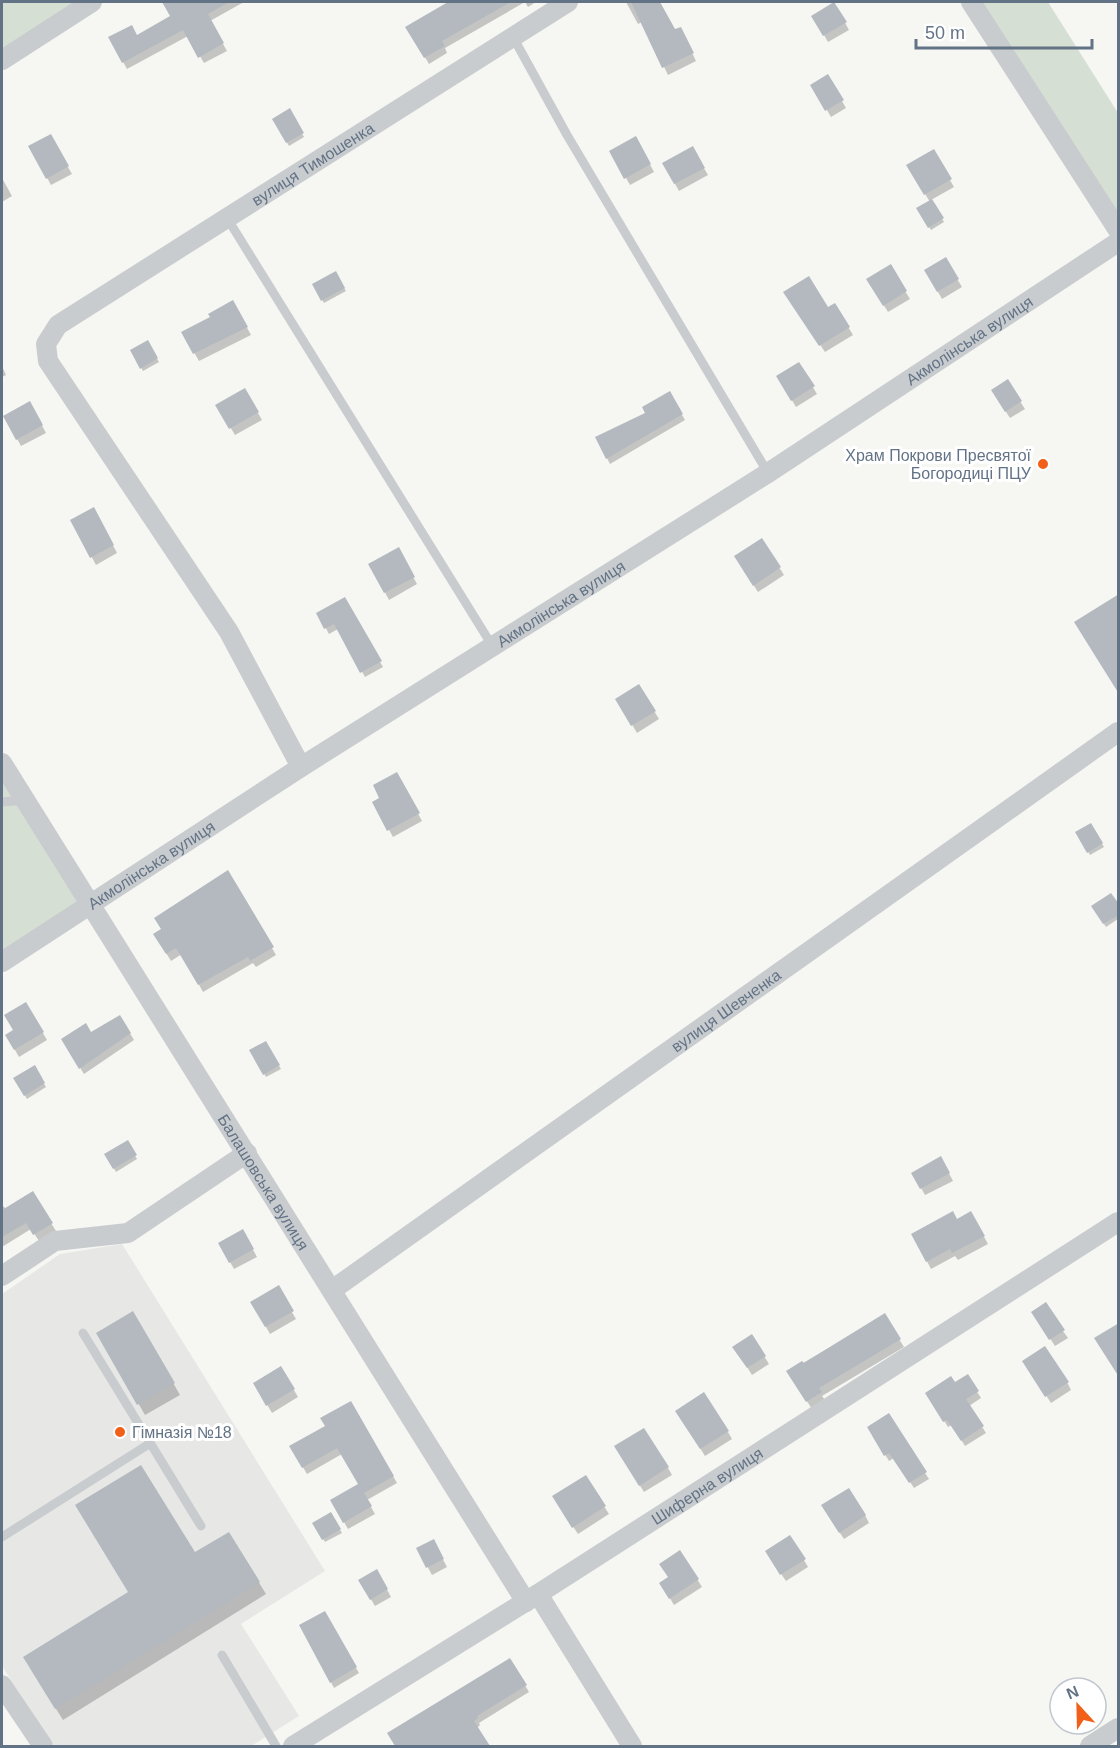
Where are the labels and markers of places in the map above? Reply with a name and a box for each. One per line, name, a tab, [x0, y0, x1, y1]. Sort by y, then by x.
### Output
place label: Храм Покрови Пресвятої Богородиці ПЦУ	[845, 447, 1032, 482]
marker: Храм Покрови Пресвятої Богородиці ПЦУ	[1036, 457, 1050, 471]
place label: Гімназія №18	[132, 1424, 232, 1441]
marker: Гімназія №18	[113, 1425, 127, 1439]

